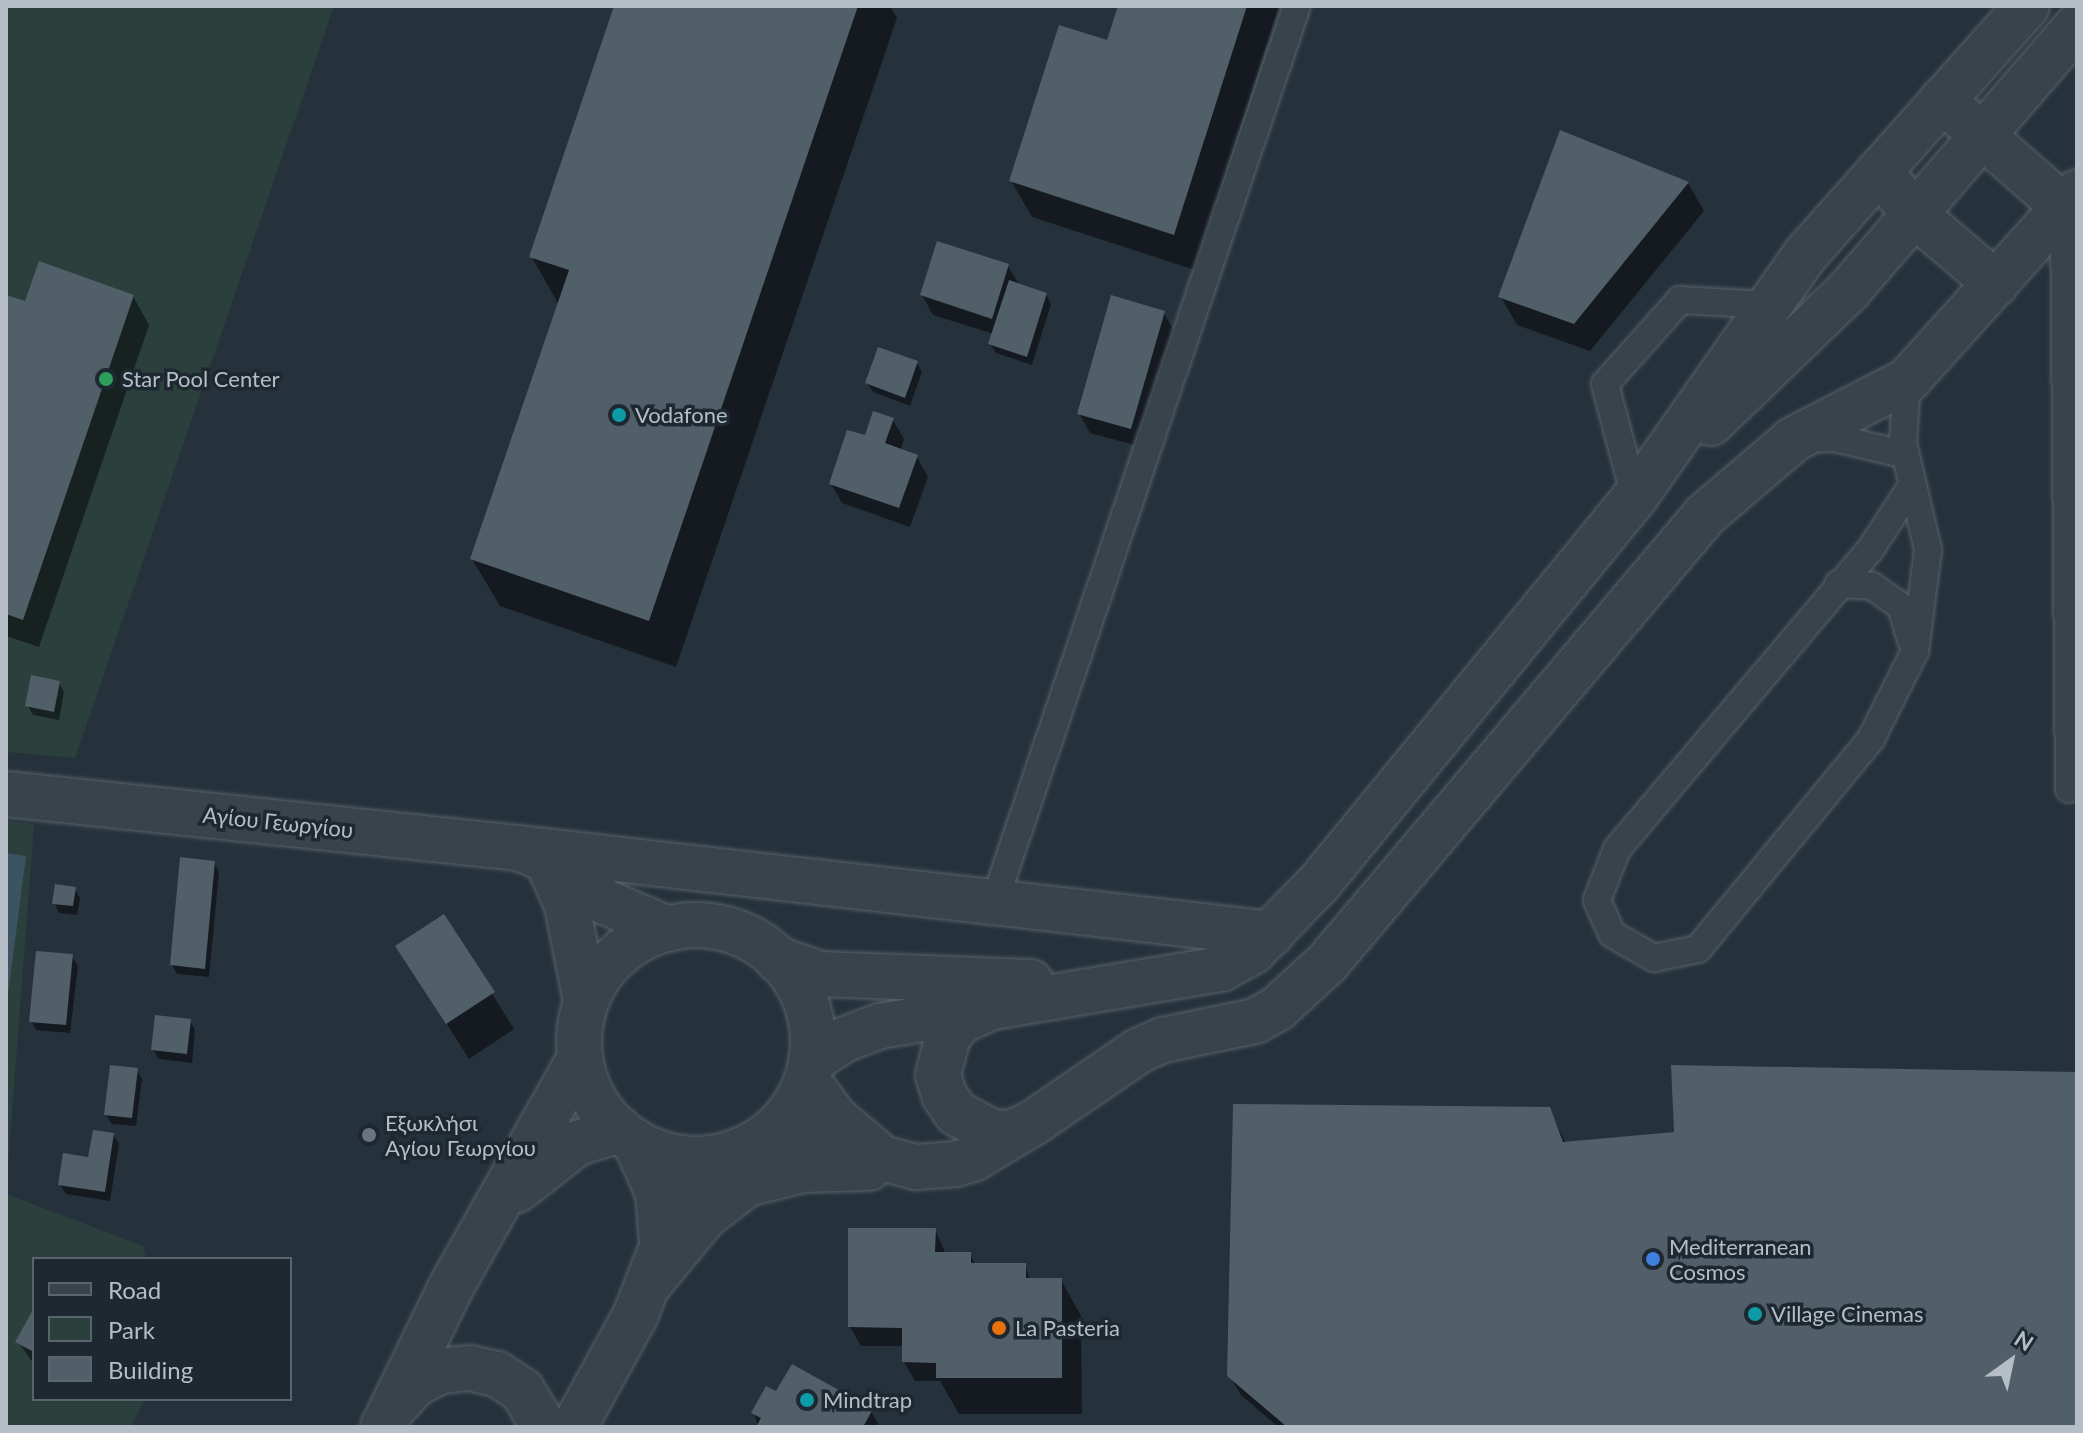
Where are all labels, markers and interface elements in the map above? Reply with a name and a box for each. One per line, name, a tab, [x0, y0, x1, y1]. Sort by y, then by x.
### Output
place label: Star Pool Center	[122, 366, 280, 392]
marker: Star Pool Center	[97, 370, 115, 388]
place label: Vodafone	[635, 402, 728, 428]
marker: Vodafone	[610, 406, 628, 424]
street label: Αγίου Γεωργίου	[202, 801, 354, 843]
place label: Εξωκλήσι Αγίου Γεωργίου	[385, 1109, 536, 1160]
marker: Εξωκλήσι Αγίου Γεωργίου	[360, 1126, 378, 1144]
place label: Mediterranean Cosmos	[1669, 1233, 1812, 1284]
marker: Mediterranean Cosmos	[1644, 1250, 1662, 1268]
legend	[32, 1257, 292, 1401]
text: Road	[108, 1275, 161, 1304]
place label: Village Cinemas	[1771, 1301, 1923, 1327]
marker: Village Cinemas	[1746, 1305, 1764, 1323]
text: Park	[108, 1315, 155, 1344]
place label: La Pasteria	[1015, 1315, 1120, 1341]
marker: La Pasteria	[990, 1319, 1008, 1337]
north arrow	[1971, 1321, 2051, 1401]
text: N	[2010, 1325, 2039, 1356]
text: Building	[108, 1355, 193, 1384]
place label: Mindtrap	[823, 1387, 912, 1413]
marker: Mindtrap	[798, 1391, 816, 1409]

